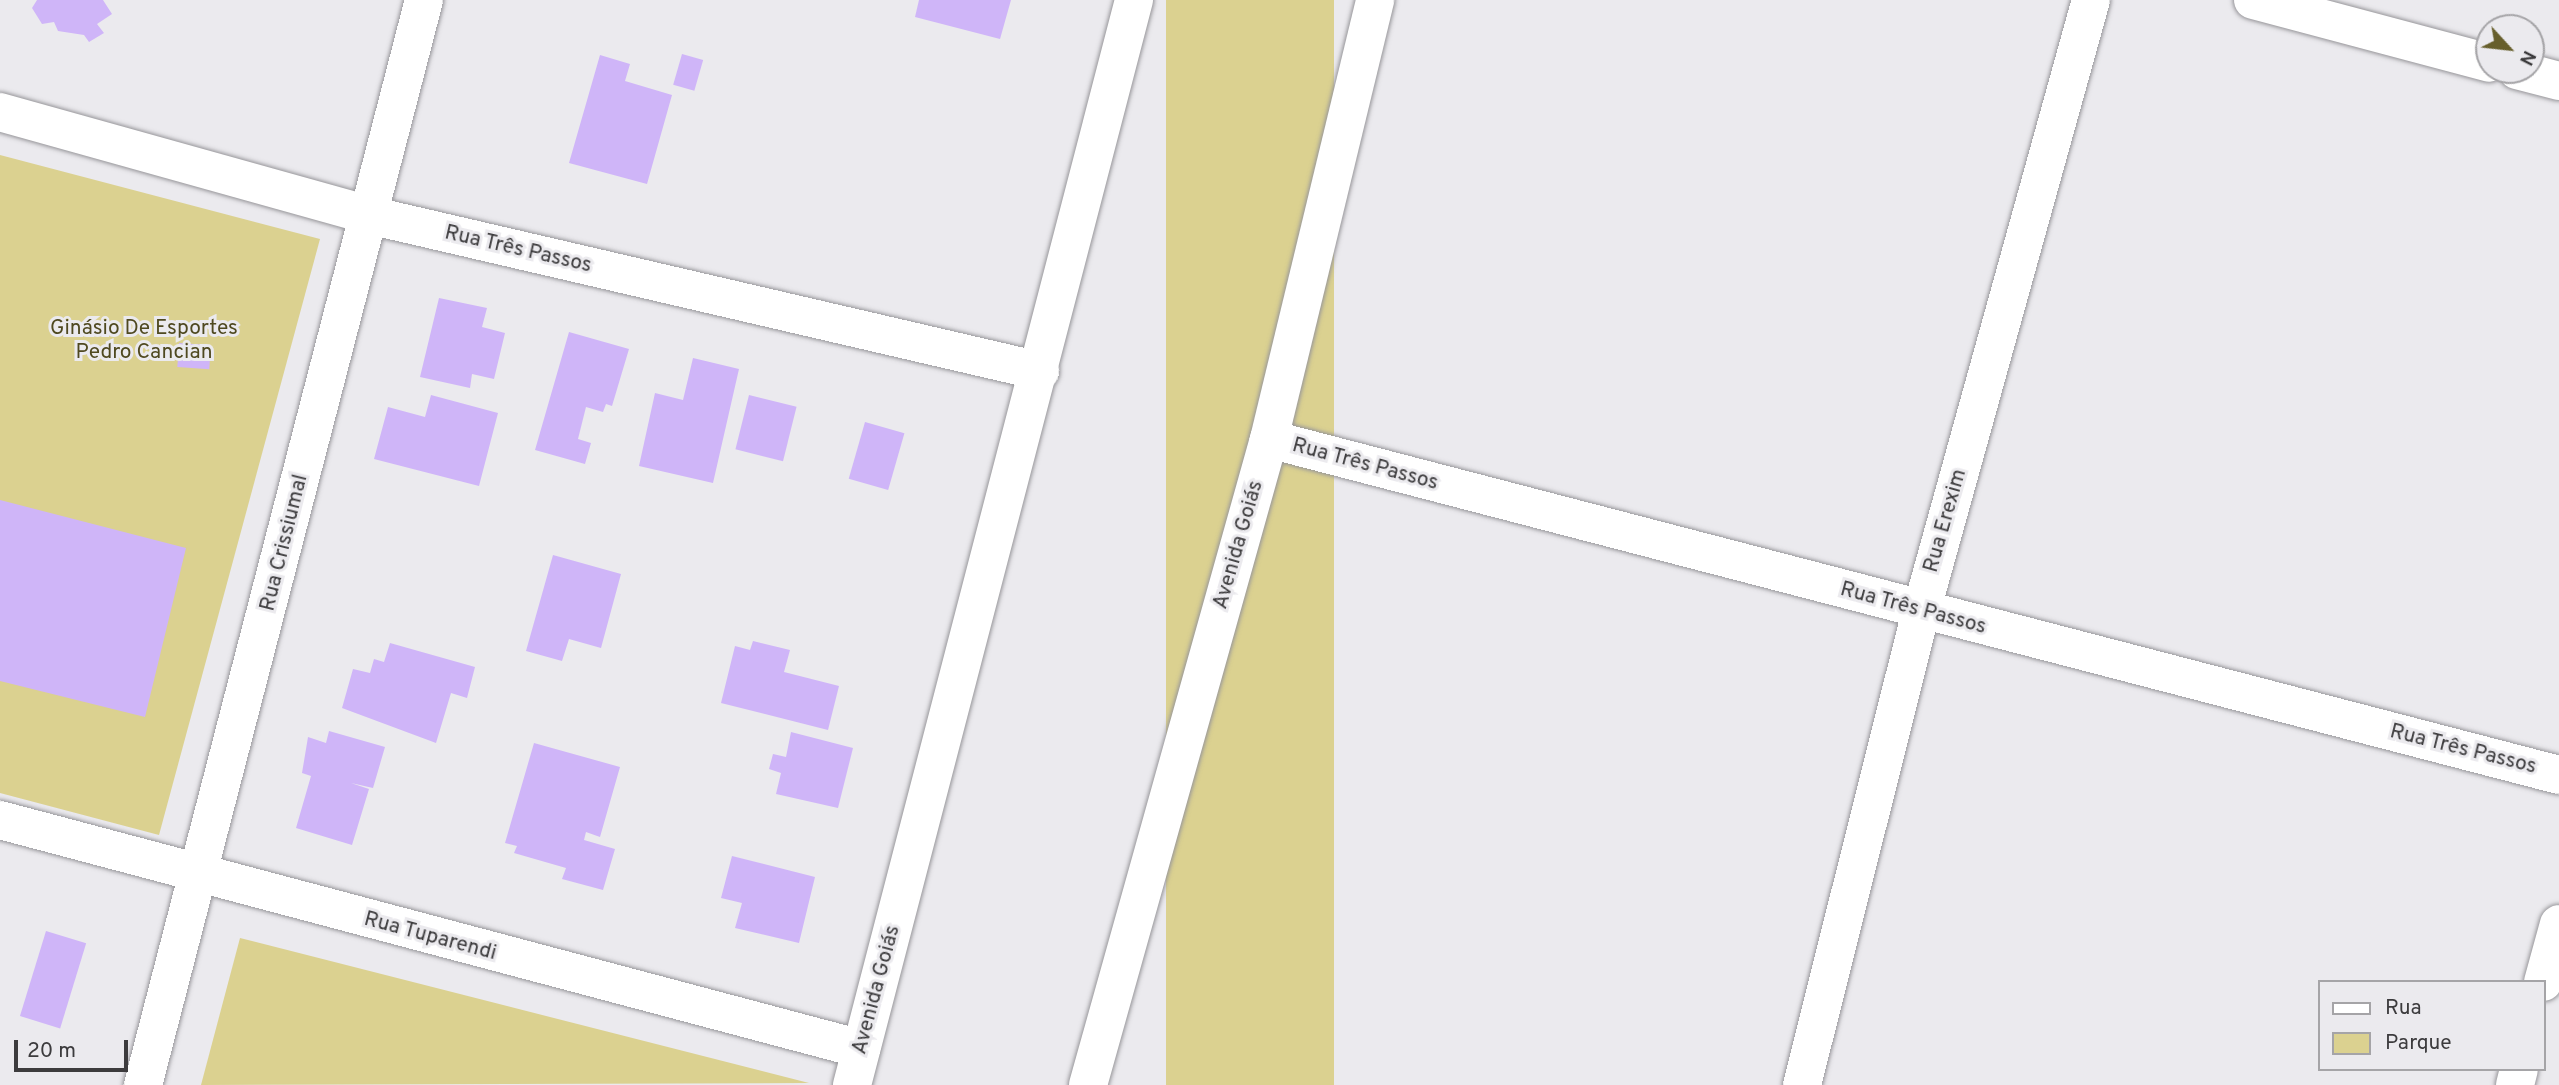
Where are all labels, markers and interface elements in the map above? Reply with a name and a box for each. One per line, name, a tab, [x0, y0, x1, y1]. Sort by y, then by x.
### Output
north arrow	[2475, 14, 2545, 84]
text: N	[2513, 46, 2541, 69]
street label: Rua Três Passos	[442, 221, 594, 279]
park label: Ginásio De Esportes Pedro Cancian	[50, 316, 238, 366]
street label: Rua Três Passos	[1289, 433, 1441, 497]
street label: Rua Erexim	[1919, 466, 1973, 576]
street label: Rua Crissiumal	[256, 472, 314, 614]
street label: Avenida Goiás	[1209, 478, 1269, 612]
street label: Rua Três Passos	[1837, 577, 1989, 641]
street label: Rua Três Passos	[2387, 720, 2539, 780]
street label: Rua Tuparendi	[361, 907, 499, 967]
street label: Avenida Goiás	[848, 923, 906, 1057]
legend	[2318, 980, 2545, 1071]
text: Rua	[2385, 995, 2422, 1022]
scale bar	[18, 1026, 131, 1070]
text: Parque	[2385, 1030, 2452, 1057]
text: 20 m	[27, 1038, 76, 1065]

